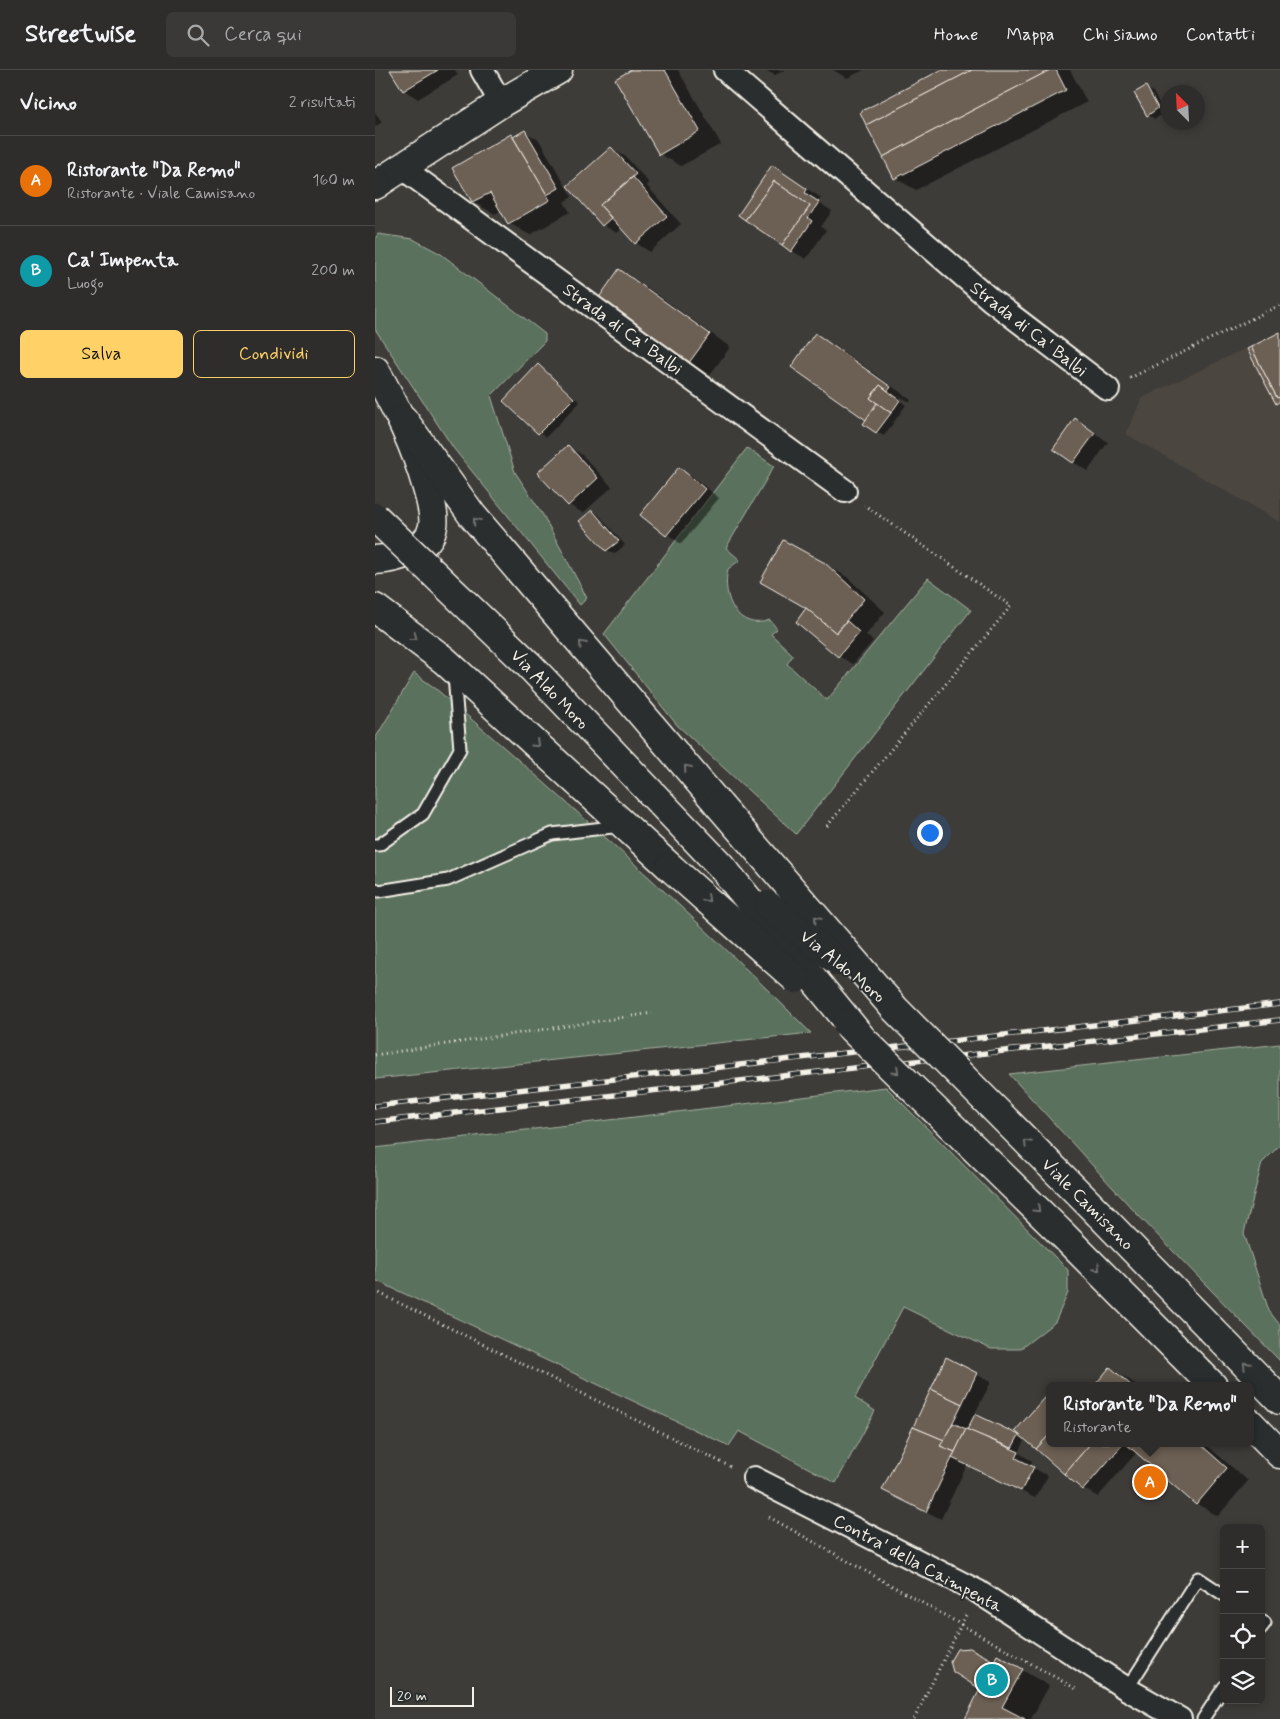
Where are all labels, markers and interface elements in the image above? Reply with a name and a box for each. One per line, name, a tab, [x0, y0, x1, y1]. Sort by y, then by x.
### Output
search box	[166, 12, 516, 57]
text: Streetwise	[25, 19, 136, 50]
icon: search	[184, 21, 212, 49]
text: Cerca qui	[224, 22, 302, 47]
text: Home	[934, 23, 978, 47]
text: Mappa	[1006, 23, 1055, 47]
text: Chi siamo	[1083, 23, 1158, 47]
text: Contatti	[1186, 23, 1255, 47]
north arrow	[1160, 85, 1205, 130]
text: Vicino	[20, 89, 77, 117]
text: 2 risultati	[289, 92, 355, 113]
text: Ristorante "Da Remo"	[67, 158, 241, 183]
text: A	[31, 170, 41, 191]
text: 160 m	[312, 170, 355, 191]
text: Ristorante · Viale Camisano	[67, 183, 255, 204]
text: Ca' Impenta	[67, 248, 178, 273]
text: B	[31, 260, 41, 281]
text: 200 m	[311, 260, 355, 281]
text: Luogo	[67, 273, 104, 294]
street label: Strada di Ca' Balbi	[965, 276, 1092, 383]
street label: Strada di Ca' Balbi	[558, 278, 687, 382]
button: Salva	[20, 330, 183, 378]
button: Condividi	[193, 330, 355, 378]
one-way arrow	[473, 517, 482, 526]
one-way arrow	[408, 632, 417, 640]
one-way arrow	[579, 641, 587, 650]
street label: Via Aldo Moro	[505, 644, 594, 735]
one-way arrow	[531, 738, 540, 747]
one-way arrow	[684, 764, 693, 773]
your location	[917, 820, 943, 846]
one-way arrow	[701, 894, 710, 903]
one-way arrow	[815, 916, 823, 925]
street label: Via Aldo Moro	[795, 925, 890, 1009]
one-way arrow	[890, 1065, 899, 1074]
one-way arrow	[1024, 1139, 1033, 1148]
street label: Viale Camisano	[1036, 1153, 1139, 1256]
one-way arrow	[1031, 1203, 1040, 1212]
one-way arrow	[1091, 1263, 1100, 1272]
one-way arrow	[1243, 1362, 1252, 1371]
popup	[1046, 1382, 1254, 1447]
text: Ristorante "Da Remo"	[1063, 1392, 1237, 1417]
text: Ristorante	[1063, 1417, 1131, 1438]
pin: A	[1134, 1463, 1166, 1501]
street label: Contra' della Caimpenta	[829, 1509, 1007, 1619]
map controls	[1220, 1524, 1265, 1704]
button: +	[1220, 1524, 1265, 1569]
button: −	[1220, 1569, 1265, 1614]
button: locate	[1220, 1614, 1265, 1659]
button: layers	[1220, 1659, 1265, 1704]
pin: B	[976, 1661, 1008, 1699]
scale bar	[390, 1684, 474, 1707]
text: 20 m	[397, 1687, 427, 1705]

